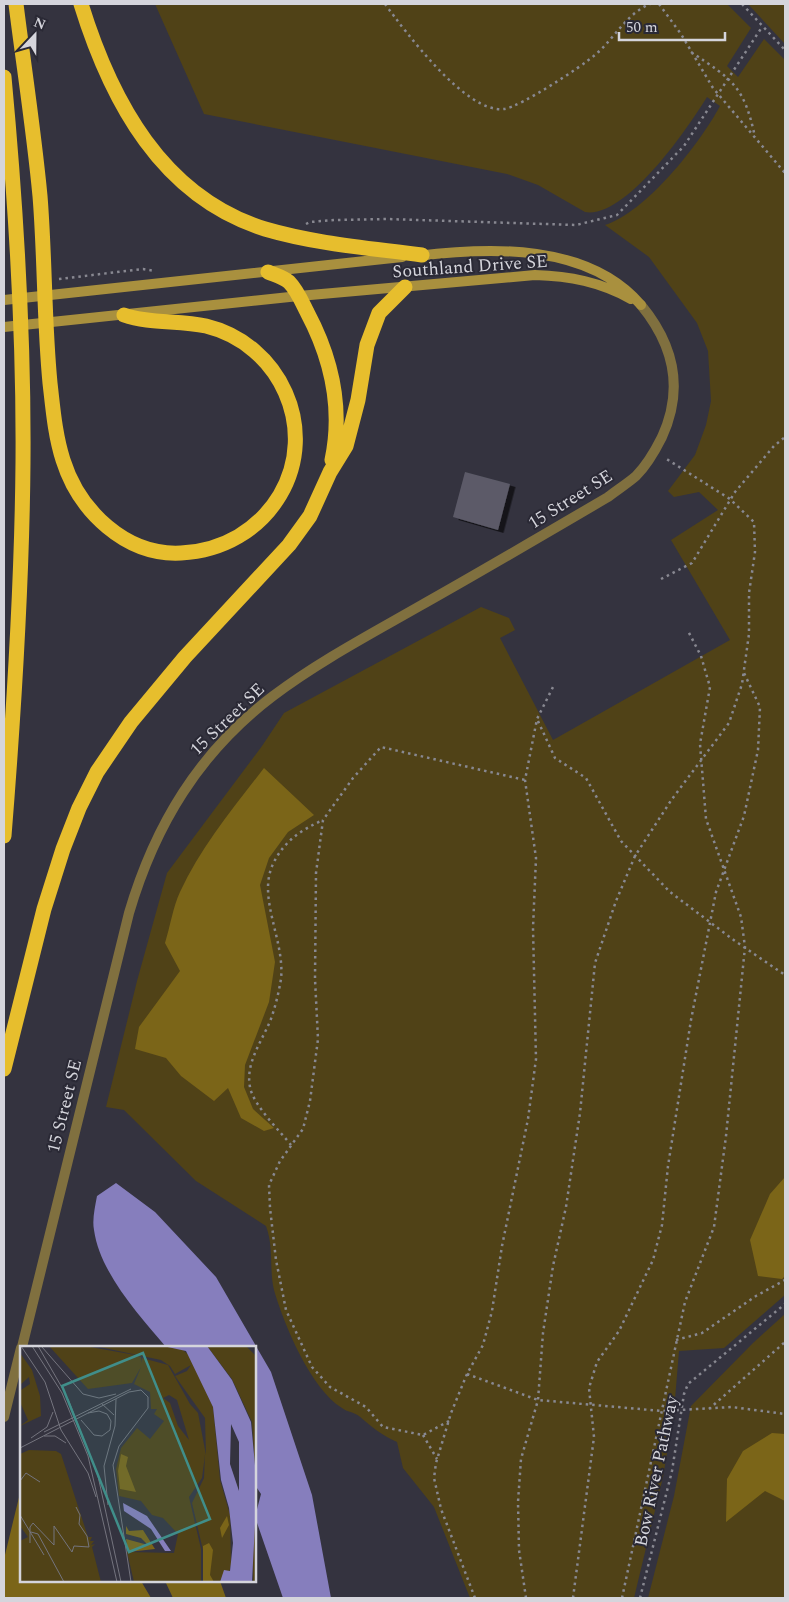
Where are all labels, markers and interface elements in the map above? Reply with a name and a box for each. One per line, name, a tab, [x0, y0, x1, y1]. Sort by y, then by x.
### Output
north arrow	[10, 10, 60, 60]
scale bar	[619, 10, 725, 42]
text: N	[30, 12, 49, 35]
text: 50 m	[626, 16, 658, 39]
street label: Southland Drive SE	[391, 248, 549, 285]
street label: 15 Street SE	[523, 463, 618, 536]
street label: 15 Street SE	[184, 676, 271, 762]
street label: 15 Street SE	[40, 1057, 89, 1156]
inset map	[20, 1346, 256, 1582]
street label: Bow River Pathway	[627, 1392, 686, 1549]

